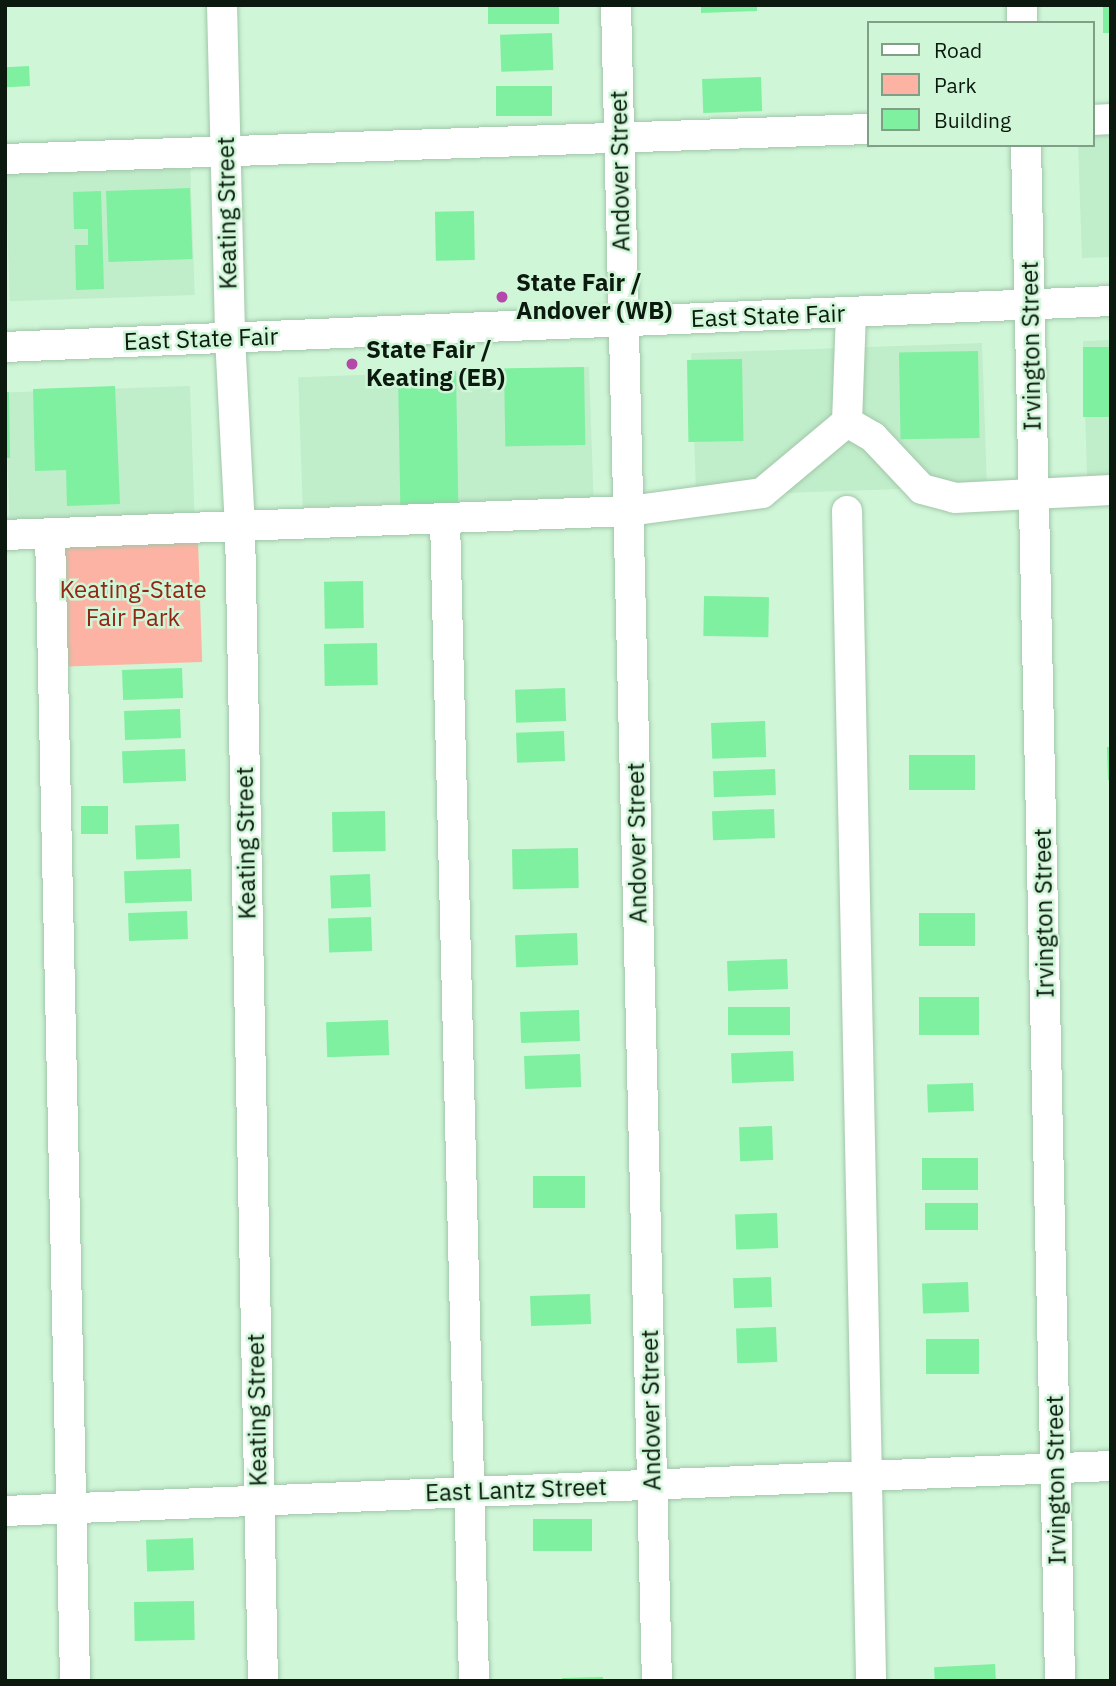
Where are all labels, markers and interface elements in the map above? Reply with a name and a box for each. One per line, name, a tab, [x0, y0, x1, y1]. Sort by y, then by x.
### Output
legend	[867, 21, 1095, 147]
text: Road	[934, 36, 982, 64]
text: Park	[934, 71, 977, 99]
street label: Andover Street	[604, 90, 636, 252]
text: Building	[934, 106, 1011, 134]
street label: Keating Street	[211, 136, 243, 290]
street label: Irvington Street	[1015, 261, 1047, 431]
place label: State Fair / Andover (WB)	[516, 269, 672, 325]
marker: State Fair / Andover (WB)	[494, 289, 510, 305]
street label: East State Fair	[690, 299, 846, 333]
street label: East State Fair	[123, 322, 279, 356]
place label: State Fair / Keating (EB)	[366, 336, 505, 392]
marker: State Fair / Keating (EB)	[344, 356, 360, 372]
park label: Keating-State Fair Park	[59, 576, 207, 632]
street label: Andover Street	[621, 762, 653, 924]
street label: Keating Street	[230, 766, 262, 920]
street label: Irvington Street	[1028, 828, 1060, 998]
street label: Andover Street	[635, 1329, 667, 1491]
street label: Keating Street	[241, 1333, 273, 1487]
street label: Irvington Street	[1040, 1395, 1072, 1565]
street label: East Lantz Street	[425, 1472, 607, 1508]

